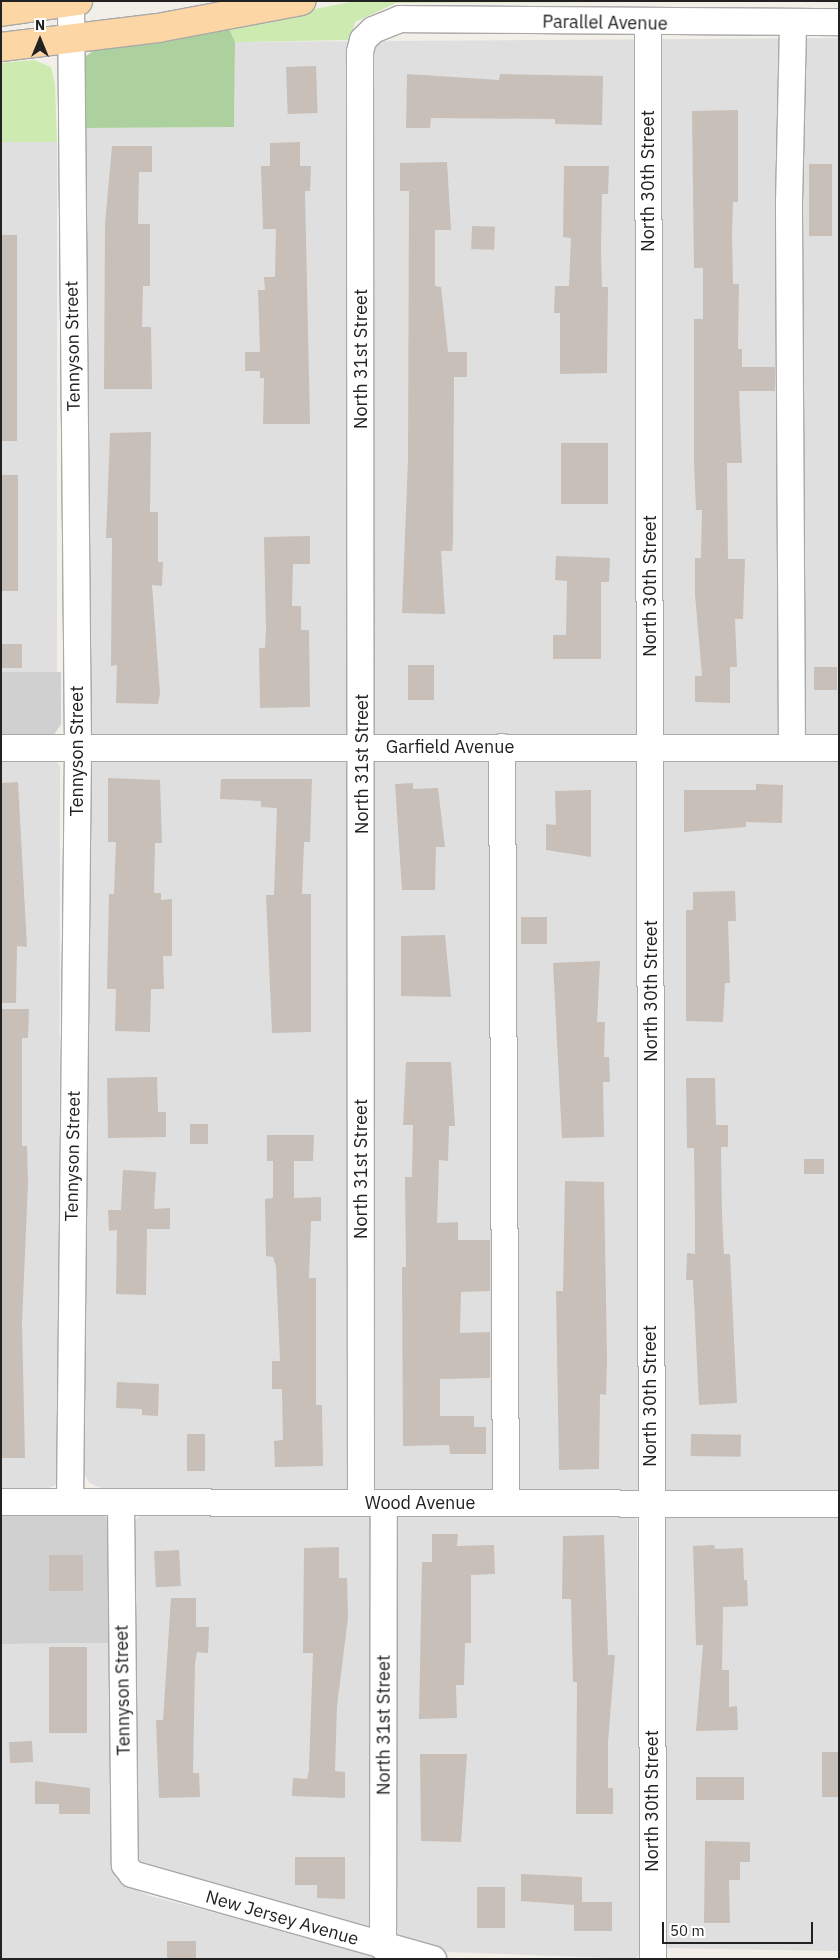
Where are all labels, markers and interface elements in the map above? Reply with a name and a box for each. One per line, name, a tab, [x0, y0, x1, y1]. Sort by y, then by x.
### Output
street label: Parallel Avenue	[542, 11, 668, 35]
north arrow	[15, 15, 65, 65]
text: N	[35, 16, 45, 34]
street label: North 30th Street	[637, 110, 659, 252]
street label: Tennyson Street	[61, 280, 85, 412]
street label: North 31st Street	[350, 289, 372, 429]
street label: North 30th Street	[639, 515, 661, 657]
street label: Tennyson Street	[66, 686, 88, 816]
street label: North 31st Street	[351, 694, 373, 834]
street label: Garfield Avenue	[386, 736, 514, 758]
street label: North 30th Street	[640, 920, 662, 1062]
street label: Tennyson Street	[61, 1090, 85, 1222]
street label: North 31st Street	[350, 1099, 372, 1239]
street label: North 30th Street	[639, 1325, 661, 1467]
street label: Wood Avenue	[365, 1492, 475, 1514]
street label: Tennyson Street	[111, 1624, 135, 1756]
street label: North 31st Street	[373, 1655, 395, 1795]
street label: North 30th Street	[641, 1730, 663, 1872]
street label: New Jersey Avenue	[203, 1886, 361, 1950]
scale bar	[665, 1912, 816, 1944]
text: 50 m	[670, 1921, 705, 1940]

